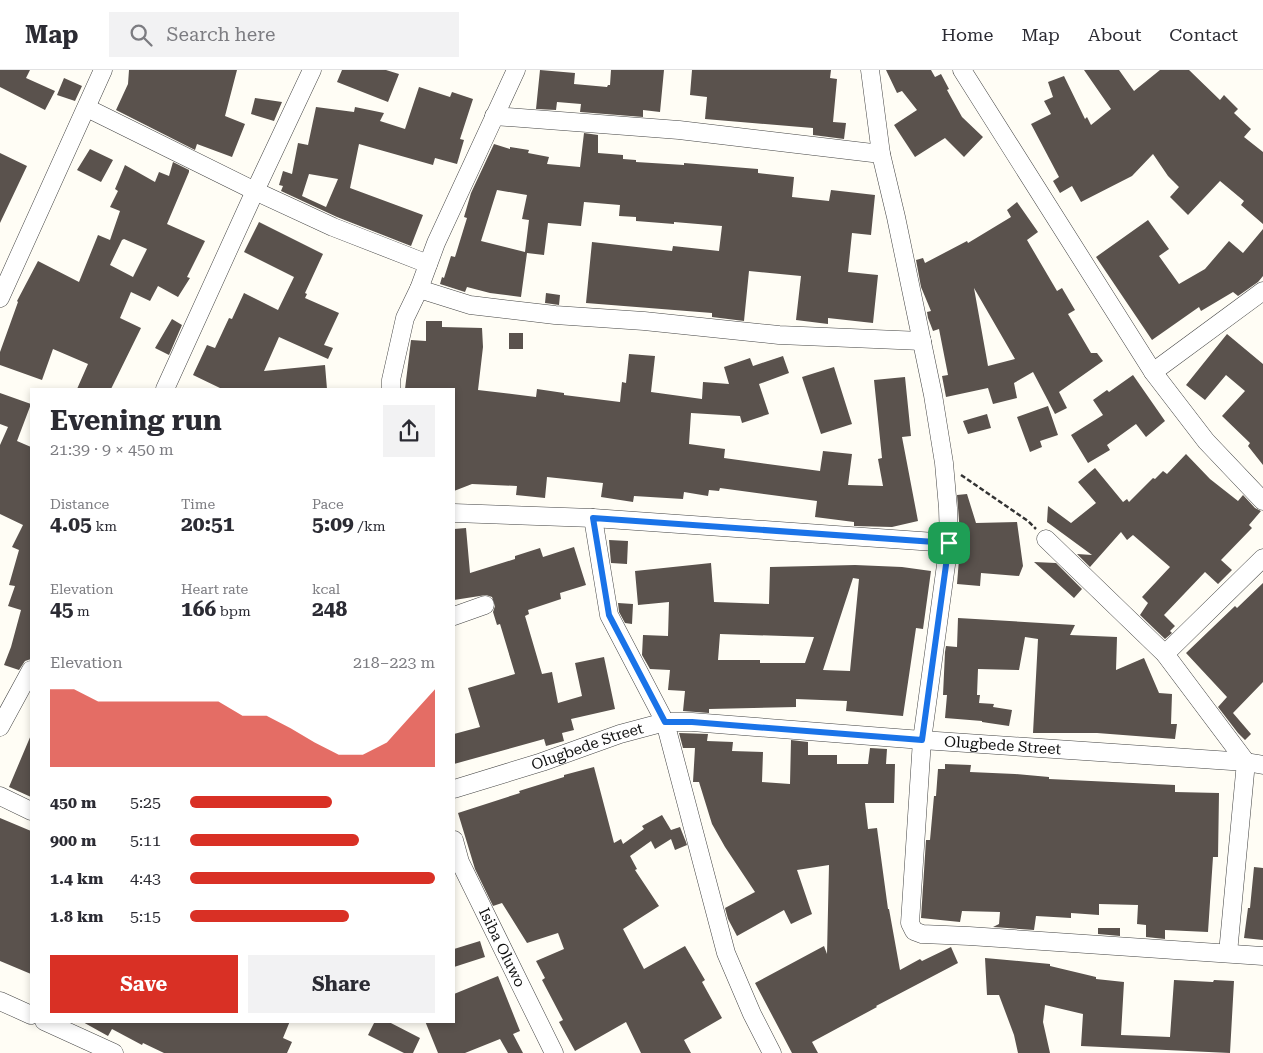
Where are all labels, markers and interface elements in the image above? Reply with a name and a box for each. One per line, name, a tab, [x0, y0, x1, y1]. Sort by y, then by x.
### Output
search box	[109, 12, 459, 57]
text: Map	[25, 21, 79, 49]
icon: search	[127, 21, 155, 49]
text: Search here	[167, 23, 275, 46]
text: Home	[941, 24, 993, 45]
text: Map	[1021, 24, 1060, 45]
text: About	[1088, 24, 1141, 45]
text: Contact	[1169, 24, 1238, 45]
text: Evening run	[50, 404, 222, 437]
button: share	[383, 405, 435, 457]
text: 21:39 · 9 × 450 m	[50, 440, 174, 459]
text: Distance	[50, 496, 109, 512]
text: Time	[181, 496, 215, 512]
text: Pace	[312, 496, 344, 512]
text: 4.05	[50, 512, 92, 536]
text: 20:51	[181, 512, 235, 536]
text: 5:09	[312, 512, 354, 536]
text: km	[92, 518, 117, 534]
text: /km	[354, 518, 386, 534]
pin	[928, 522, 970, 564]
icon: arrive	[935, 529, 963, 557]
text: Elevation	[50, 581, 113, 597]
text: Heart rate	[181, 581, 248, 597]
text: kcal	[312, 581, 340, 597]
text: 45	[50, 597, 74, 621]
text: 166	[181, 597, 216, 621]
text: 248	[312, 597, 347, 621]
text: m	[74, 603, 90, 619]
text: bpm	[216, 603, 251, 619]
text: Elevation	[50, 653, 123, 672]
text: 218–223 m	[353, 653, 435, 672]
street label: Olugbede Street	[529, 719, 646, 774]
street label: Olugbede Street	[944, 733, 1062, 758]
text: 450 m	[50, 793, 96, 812]
text: 5:25	[130, 793, 161, 812]
text: 900 m	[50, 831, 96, 850]
text: 5:11	[130, 831, 161, 850]
text: 1.4 km	[50, 869, 103, 888]
text: 4:43	[130, 869, 161, 888]
street label: Isiba Oluwo	[475, 905, 529, 990]
text: 1.8 km	[50, 907, 103, 926]
text: 5:15	[130, 907, 161, 926]
button: Save	[50, 955, 238, 1013]
button: Share	[248, 955, 435, 1013]

